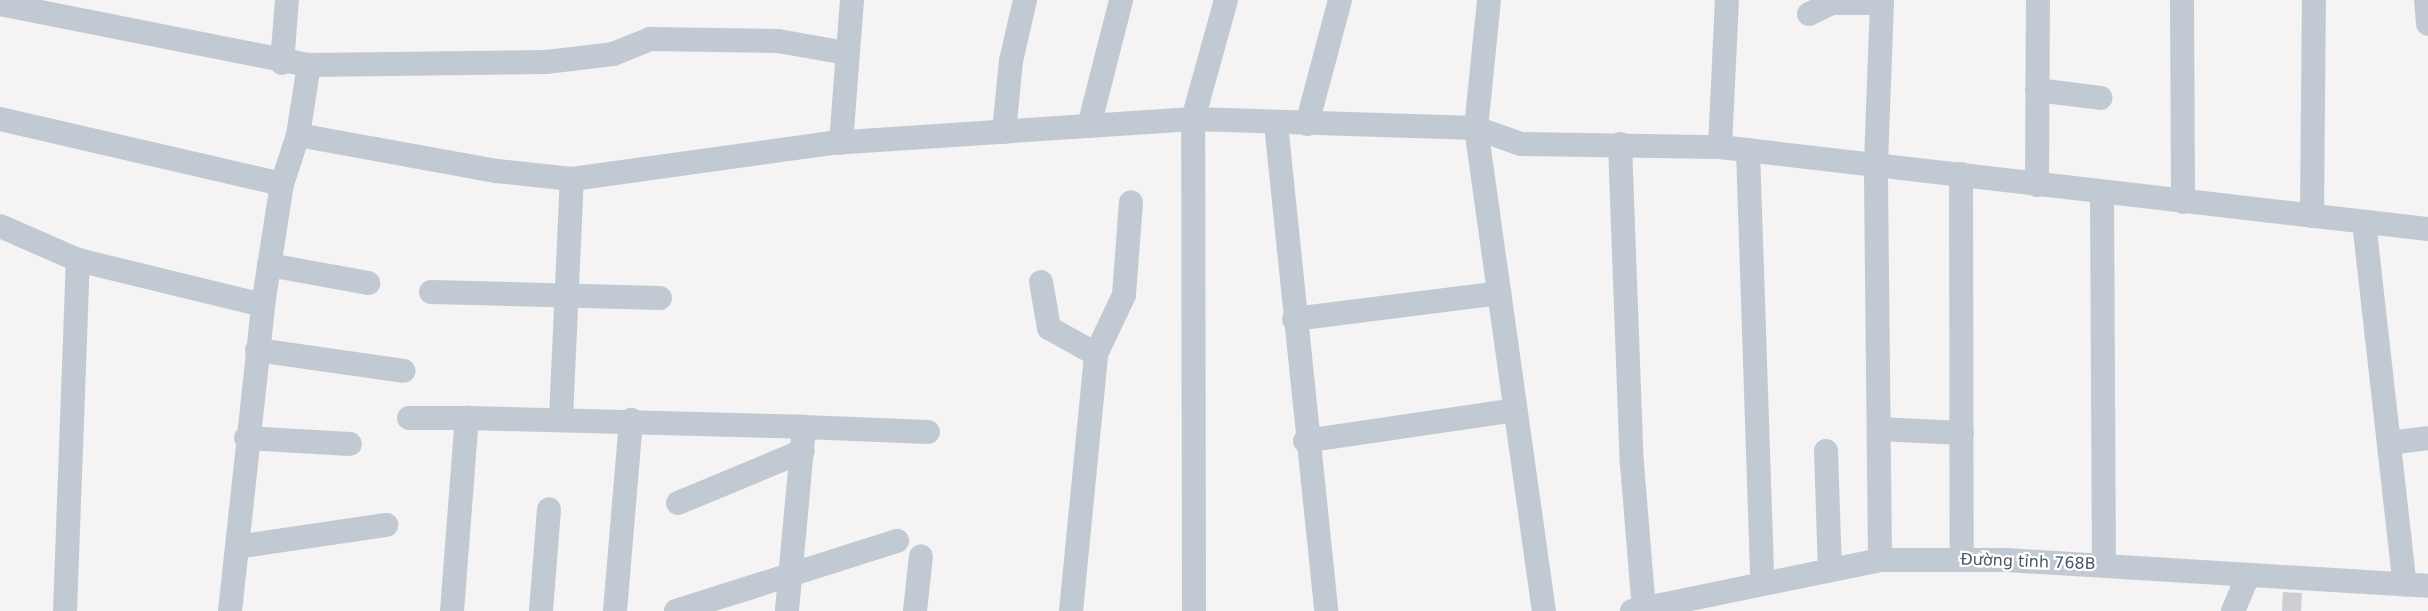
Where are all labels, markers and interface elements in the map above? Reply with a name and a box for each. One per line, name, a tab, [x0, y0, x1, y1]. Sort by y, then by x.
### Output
street label: Đường tỉnh 768B	[1960, 550, 2096, 574]

